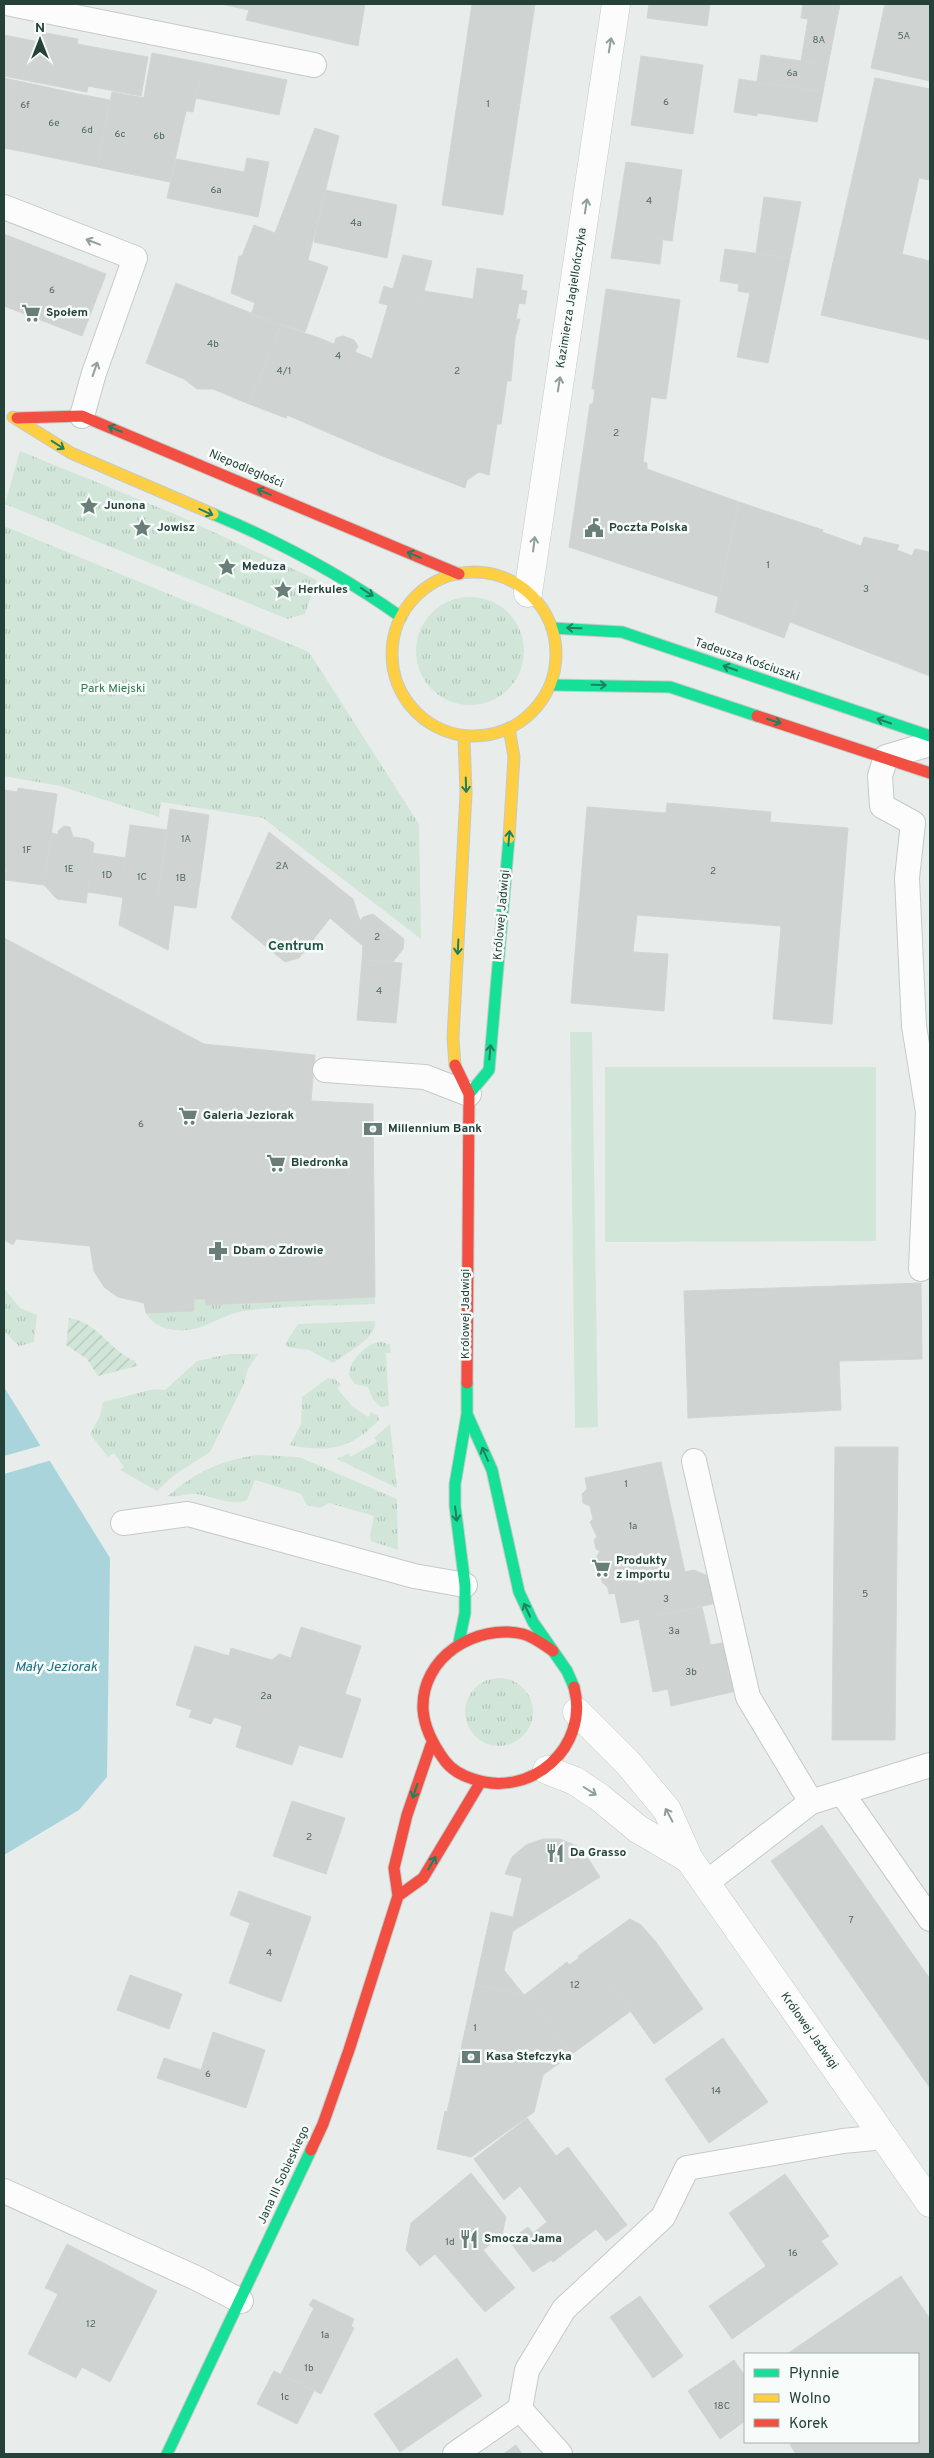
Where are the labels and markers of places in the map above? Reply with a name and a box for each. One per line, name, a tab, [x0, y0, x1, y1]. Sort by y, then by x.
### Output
supermarket icon: Społem	[20, 302, 42, 324]
place label: Społem	[46, 305, 88, 321]
place icon: Junona	[78, 495, 100, 517]
place label: Junona	[104, 498, 145, 514]
place icon: Jowisz	[131, 517, 153, 539]
public building icon: Poczta Polska	[583, 517, 605, 539]
place label: Jowisz	[157, 520, 195, 536]
place label: Poczta Polska	[609, 520, 688, 536]
place icon: Meduza	[216, 556, 238, 578]
place label: Meduza	[242, 559, 286, 575]
place icon: Herkules	[272, 579, 294, 601]
place label: Herkules	[298, 582, 348, 598]
supermarket icon: Galeria Jeziorak	[177, 1105, 199, 1127]
place label: Galeria Jeziorak	[203, 1108, 295, 1124]
bank icon: Millennium Bank	[362, 1118, 384, 1140]
place label: Millennium Bank	[388, 1121, 482, 1137]
supermarket icon: Biedronka	[265, 1152, 287, 1174]
place label: Biedronka	[291, 1155, 348, 1171]
pharmacy icon: Dbam o Zdrowie	[207, 1240, 229, 1262]
place label: Dbam o Zdrowie	[233, 1243, 324, 1259]
place label: Produkty z importu	[616, 1553, 670, 1583]
supermarket icon: Produkty z importu	[590, 1557, 612, 1579]
restaurant icon: Da Grasso	[544, 1842, 566, 1864]
place label: Da Grasso	[570, 1845, 626, 1861]
bank icon: Kasa Stefczyka	[460, 2046, 482, 2068]
place label: Kasa Stefczyka	[486, 2049, 572, 2065]
restaurant icon: Smocza Jama	[458, 2228, 480, 2250]
place label: Smocza Jama	[484, 2231, 562, 2247]

